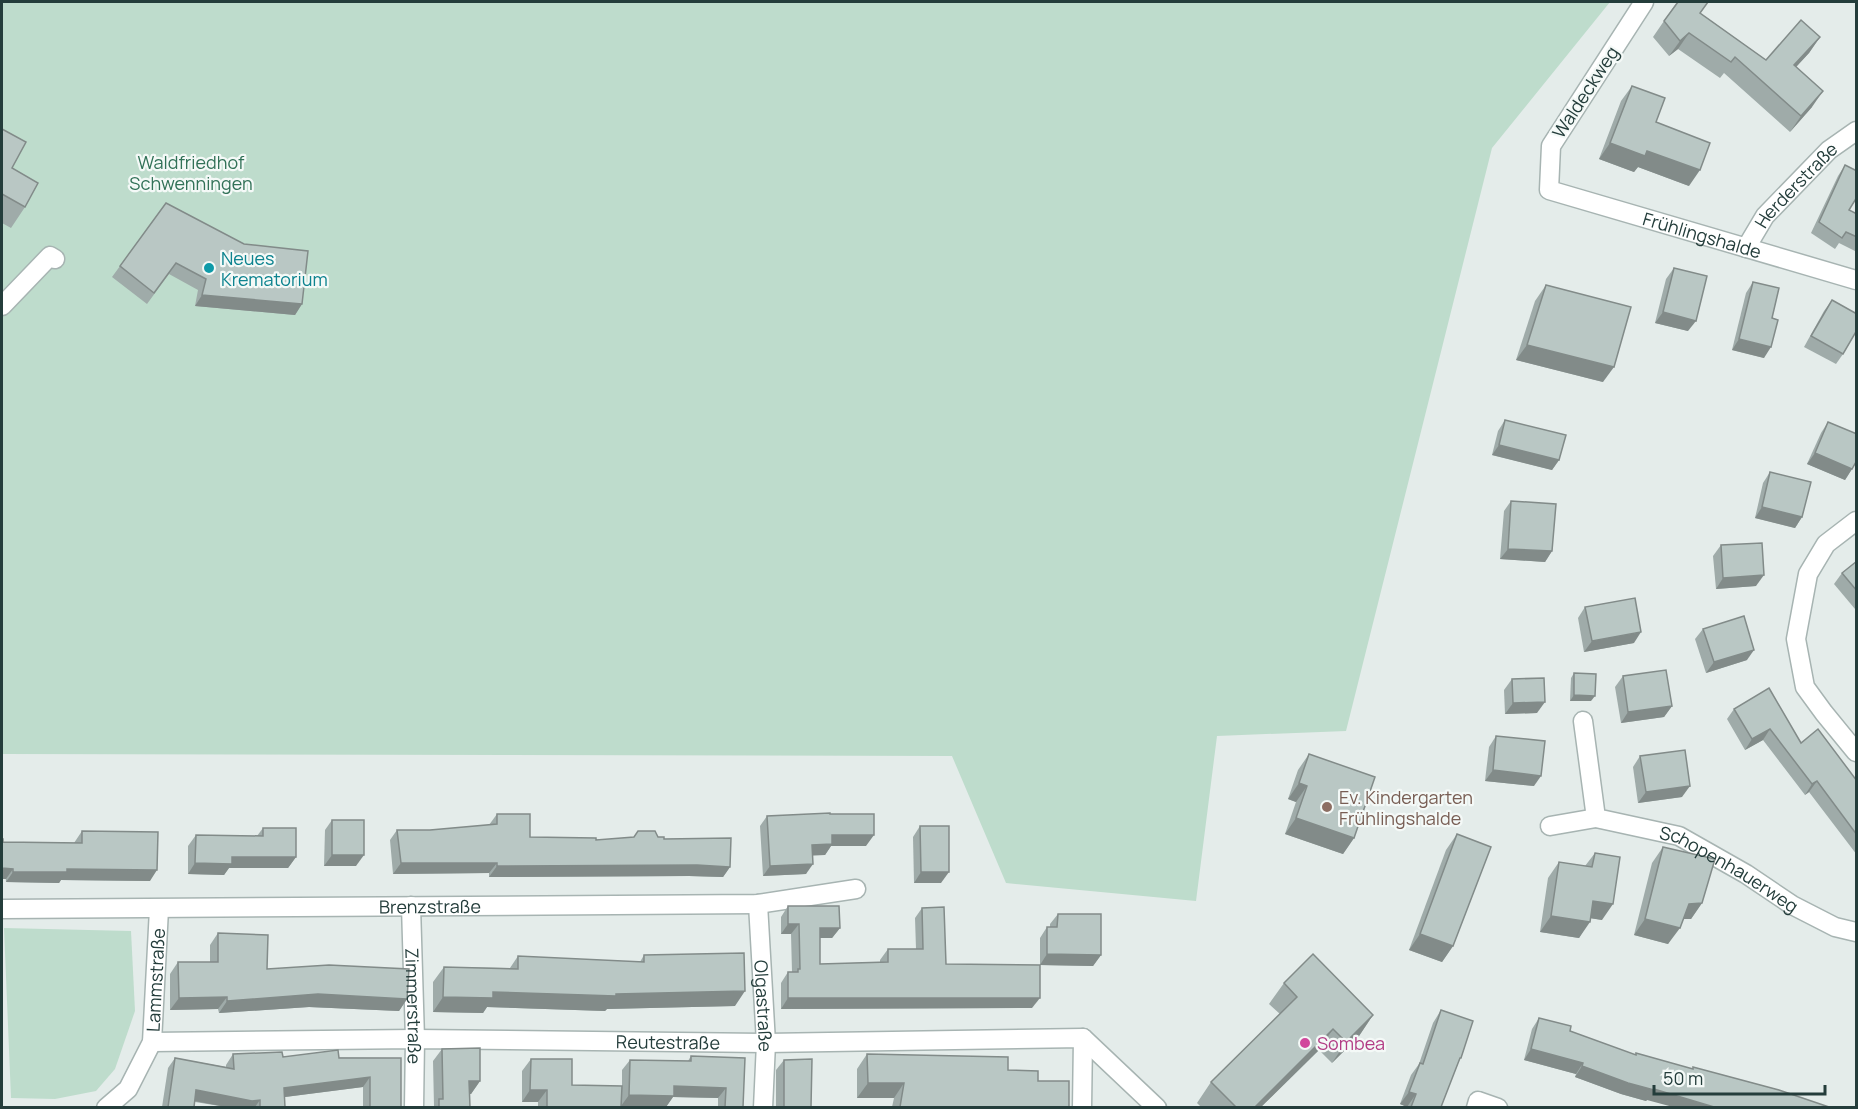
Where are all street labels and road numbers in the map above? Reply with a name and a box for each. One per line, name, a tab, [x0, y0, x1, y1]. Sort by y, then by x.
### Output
street label: Waldeckweg	[1546, 41, 1624, 143]
street label: Herderstraße	[1749, 136, 1842, 232]
street label: Frühlingshalde	[1640, 206, 1764, 264]
street label: Schopenhauerweg	[1658, 820, 1803, 918]
street label: Brenzstraße	[379, 894, 481, 919]
street label: Lammstraße	[141, 927, 170, 1032]
street label: Zimmerstraße	[400, 947, 427, 1064]
street label: Olgastraße	[749, 959, 778, 1052]
street label: Reutestraße	[616, 1029, 720, 1054]

